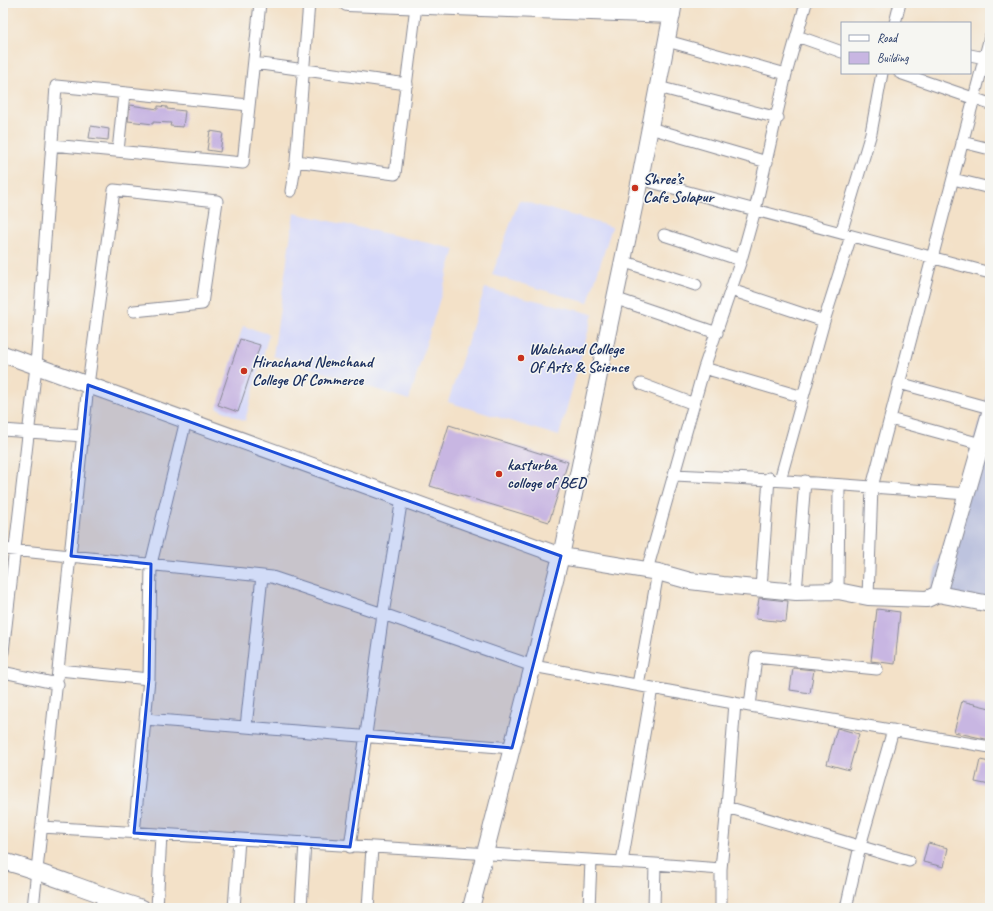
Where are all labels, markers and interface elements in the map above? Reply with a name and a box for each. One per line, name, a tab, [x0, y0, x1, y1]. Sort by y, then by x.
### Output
legend	[841, 22, 971, 74]
text: Road	[877, 30, 899, 46]
text: Building	[877, 50, 909, 66]
place label: Shree’s Cafe Solapur	[643, 169, 715, 207]
marker: Shree’s Cafe Solapur	[630, 183, 640, 193]
place label: Walchand College Of Arts & Science	[529, 339, 630, 377]
place label: Hirachand Nemchand College Of Commerce	[252, 352, 375, 390]
marker: Walchand College Of Arts & Science	[516, 353, 526, 363]
marker: Hirachand Nemchand College Of Commerce	[239, 366, 249, 376]
place label: kasturba colloge of BED	[507, 455, 588, 493]
marker: kasturba colloge of BED	[494, 469, 504, 479]

